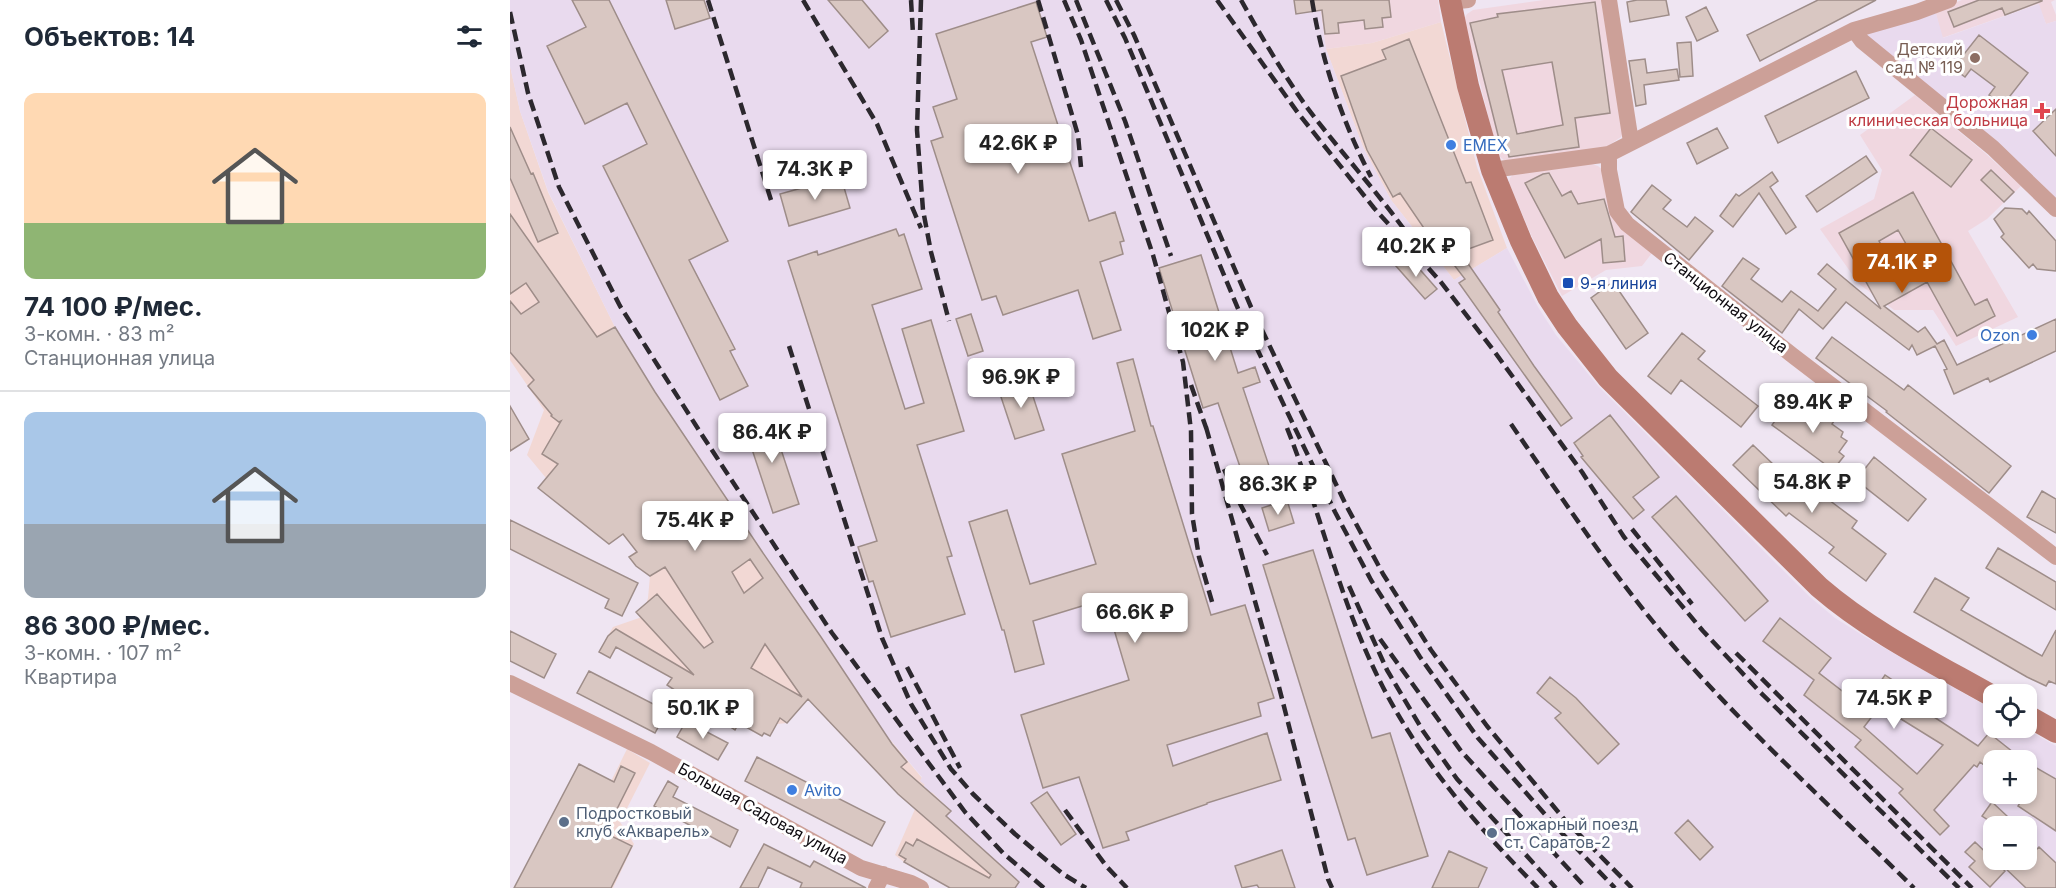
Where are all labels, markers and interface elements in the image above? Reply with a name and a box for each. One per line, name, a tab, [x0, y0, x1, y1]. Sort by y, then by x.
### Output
icon: filters	[453, 20, 486, 53]
text: Объектов: 14	[24, 21, 195, 52]
place label: Детский сад № 119	[1885, 39, 1963, 77]
marker: Детский сад № 119	[1968, 51, 1982, 65]
place label: Дорожная клиническая больница	[1848, 92, 2028, 130]
marker: Дорожная клиническая больница	[2033, 102, 2051, 120]
pin: 42.6K ₽	[963, 124, 1073, 175]
text: 42.6K ₽	[978, 131, 1058, 155]
icon: home	[201, 132, 309, 240]
place label: EMEX	[1463, 135, 1508, 155]
marker: EMEX	[1444, 138, 1458, 152]
pin: 74.3K ₽	[760, 150, 870, 201]
text: 74.3K ₽	[777, 157, 853, 181]
pin: 40.2K ₽	[1361, 227, 1471, 278]
text: 40.2K ₽	[1376, 234, 1456, 258]
pin: 74.1K ₽	[1847, 243, 1957, 294]
street label: Станционная улица	[1660, 247, 1792, 357]
text: 74.1K ₽	[1867, 250, 1937, 274]
place label: 9-я линия	[1580, 273, 1657, 293]
marker: 9-я линия	[1561, 276, 1575, 290]
text: 74 100 ₽/мес.	[24, 291, 203, 322]
pin: 102K ₽	[1166, 311, 1264, 362]
text: 102K ₽	[1181, 318, 1249, 342]
text: 3-комн. · 83 m²	[24, 322, 175, 346]
place label: Ozon	[1980, 325, 2020, 345]
marker: Ozon	[2025, 328, 2039, 342]
text: Станционная улица	[24, 346, 215, 370]
pin: 96.9K ₽	[966, 358, 1076, 409]
text: 96.9K ₽	[982, 365, 1060, 389]
pin: 89.4K ₽	[1758, 383, 1868, 434]
text: 89.4K ₽	[1773, 390, 1853, 414]
pin: 86.4K ₽	[717, 413, 827, 464]
text: 86.4K ₽	[732, 420, 812, 444]
icon: home	[201, 451, 309, 559]
pin: 54.8K ₽	[1757, 463, 1867, 514]
pin: 86.3K ₽	[1223, 465, 1333, 516]
text: 54.8K ₽	[1773, 470, 1851, 494]
text: 86.3K ₽	[1239, 472, 1317, 496]
pin: 75.4K ₽	[640, 501, 750, 552]
text: 75.4K ₽	[656, 508, 734, 532]
pin: 66.6K ₽	[1080, 593, 1190, 644]
text: 66.6K ₽	[1096, 600, 1174, 624]
text: 86 300 ₽/мес.	[24, 610, 211, 641]
text: 3-комн. · 107 m²	[24, 641, 182, 665]
text: Квартира	[24, 665, 117, 689]
pin: 74.5K ₽	[1839, 679, 1949, 730]
map controls	[1983, 684, 2037, 870]
button: locate	[1983, 684, 2037, 738]
text: 74.5K ₽	[1856, 686, 1932, 710]
pin: 50.1K ₽	[648, 689, 758, 740]
text: 50.1K ₽	[666, 696, 740, 720]
button: +	[1983, 750, 2037, 804]
street label: Большая Садовая улица	[675, 758, 851, 868]
place label: Avito	[804, 780, 842, 800]
marker: Avito	[785, 783, 799, 797]
place label: Подростковый клуб «Акварель»	[576, 803, 710, 841]
place label: Пожарный поезд ст. Саратов-2	[1504, 814, 1638, 852]
marker: Подростковый клуб «Акварель»	[557, 815, 571, 829]
button: −	[1983, 816, 2037, 870]
marker: Пожарный поезд ст. Саратов-2	[1485, 826, 1499, 840]

